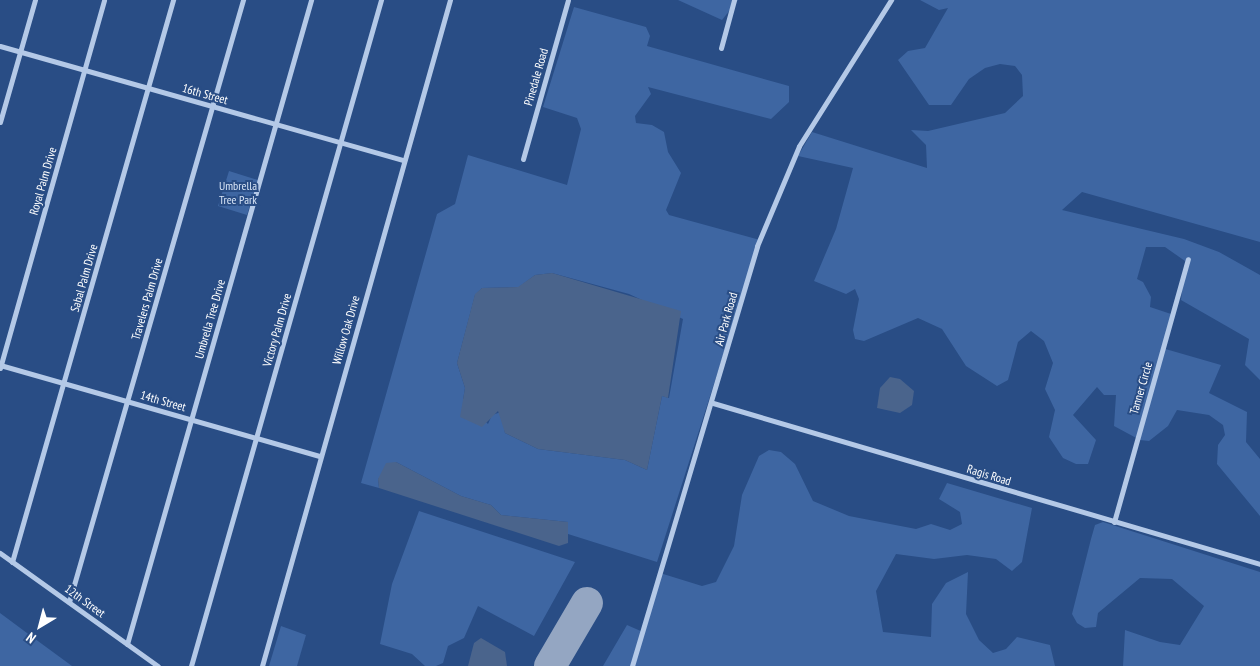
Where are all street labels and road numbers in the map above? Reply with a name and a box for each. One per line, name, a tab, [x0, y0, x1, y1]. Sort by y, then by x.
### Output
street label: Pinedale Road	[521, 47, 551, 107]
street label: 16th Street	[181, 81, 229, 107]
street label: Royal Palm Drive	[26, 145, 60, 217]
street label: Sabal Palm Drive	[67, 242, 101, 314]
street label: Travelers Palm Drive	[128, 256, 166, 342]
street label: Umbrella Tree Drive	[192, 277, 228, 361]
street label: Victory Palm Drive	[260, 291, 294, 369]
street label: Air Park Road	[712, 291, 740, 347]
street label: Willow Oak Drive	[329, 294, 363, 366]
street label: Tanner Circle	[1127, 360, 1155, 416]
street label: 14th Street	[139, 388, 187, 414]
street label: Ragis Road	[965, 461, 1013, 489]
street label: 12th Street	[62, 581, 108, 621]

